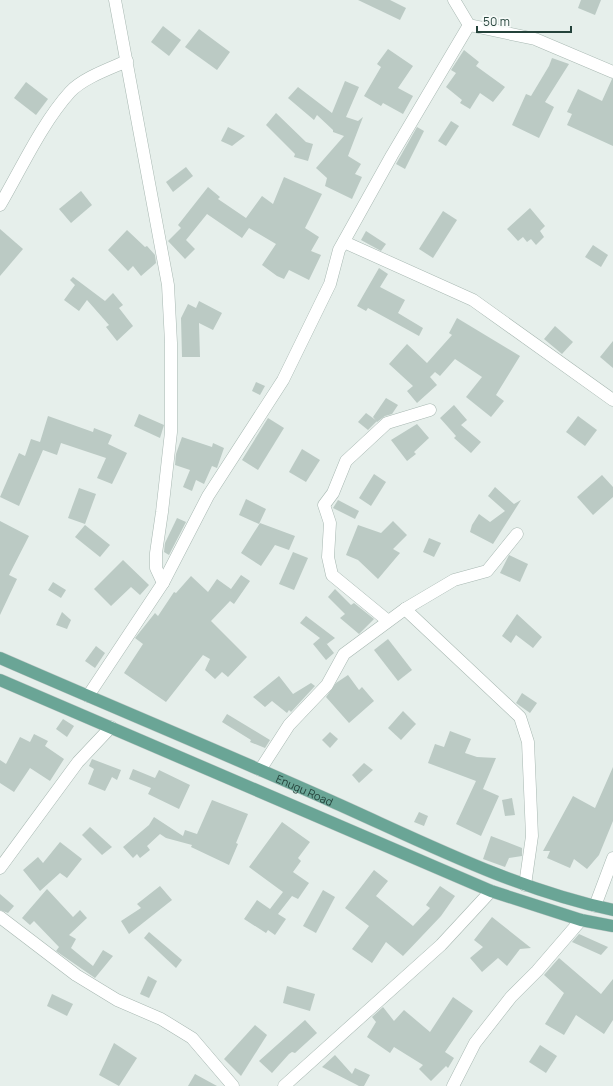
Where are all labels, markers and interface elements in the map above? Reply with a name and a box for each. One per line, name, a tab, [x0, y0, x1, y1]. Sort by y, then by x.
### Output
scale bar	[477, 8, 571, 34]
text: 50 m	[483, 13, 510, 30]
street label: Enugu Road	[274, 770, 336, 809]

